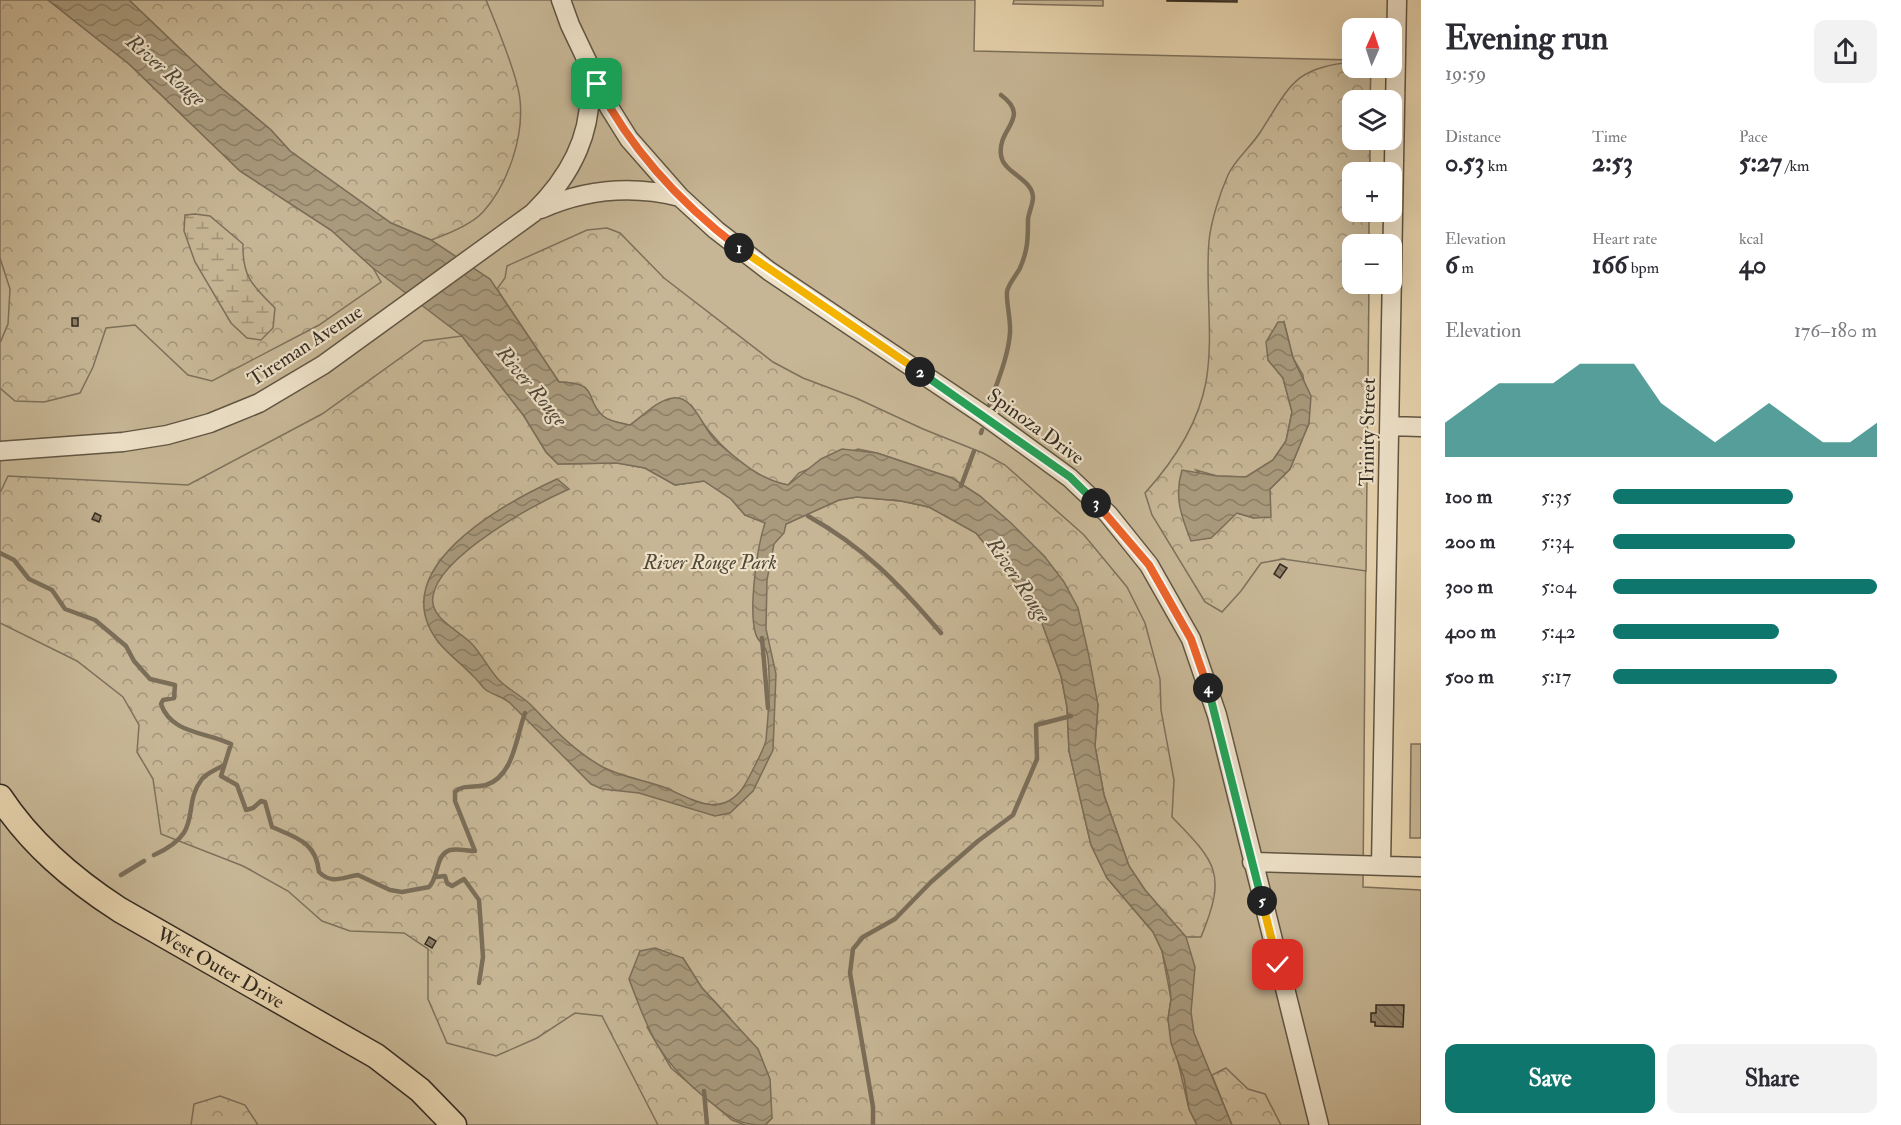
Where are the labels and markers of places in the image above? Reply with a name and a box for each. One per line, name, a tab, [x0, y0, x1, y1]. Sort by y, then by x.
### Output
pin	[571, 58, 622, 109]
pin: 1	[724, 233, 754, 263]
pin: 2	[905, 357, 935, 387]
pin: 3	[1081, 488, 1111, 518]
pin: 4	[1193, 673, 1223, 703]
pin: 5	[1247, 886, 1277, 916]
pin	[1252, 939, 1303, 990]

